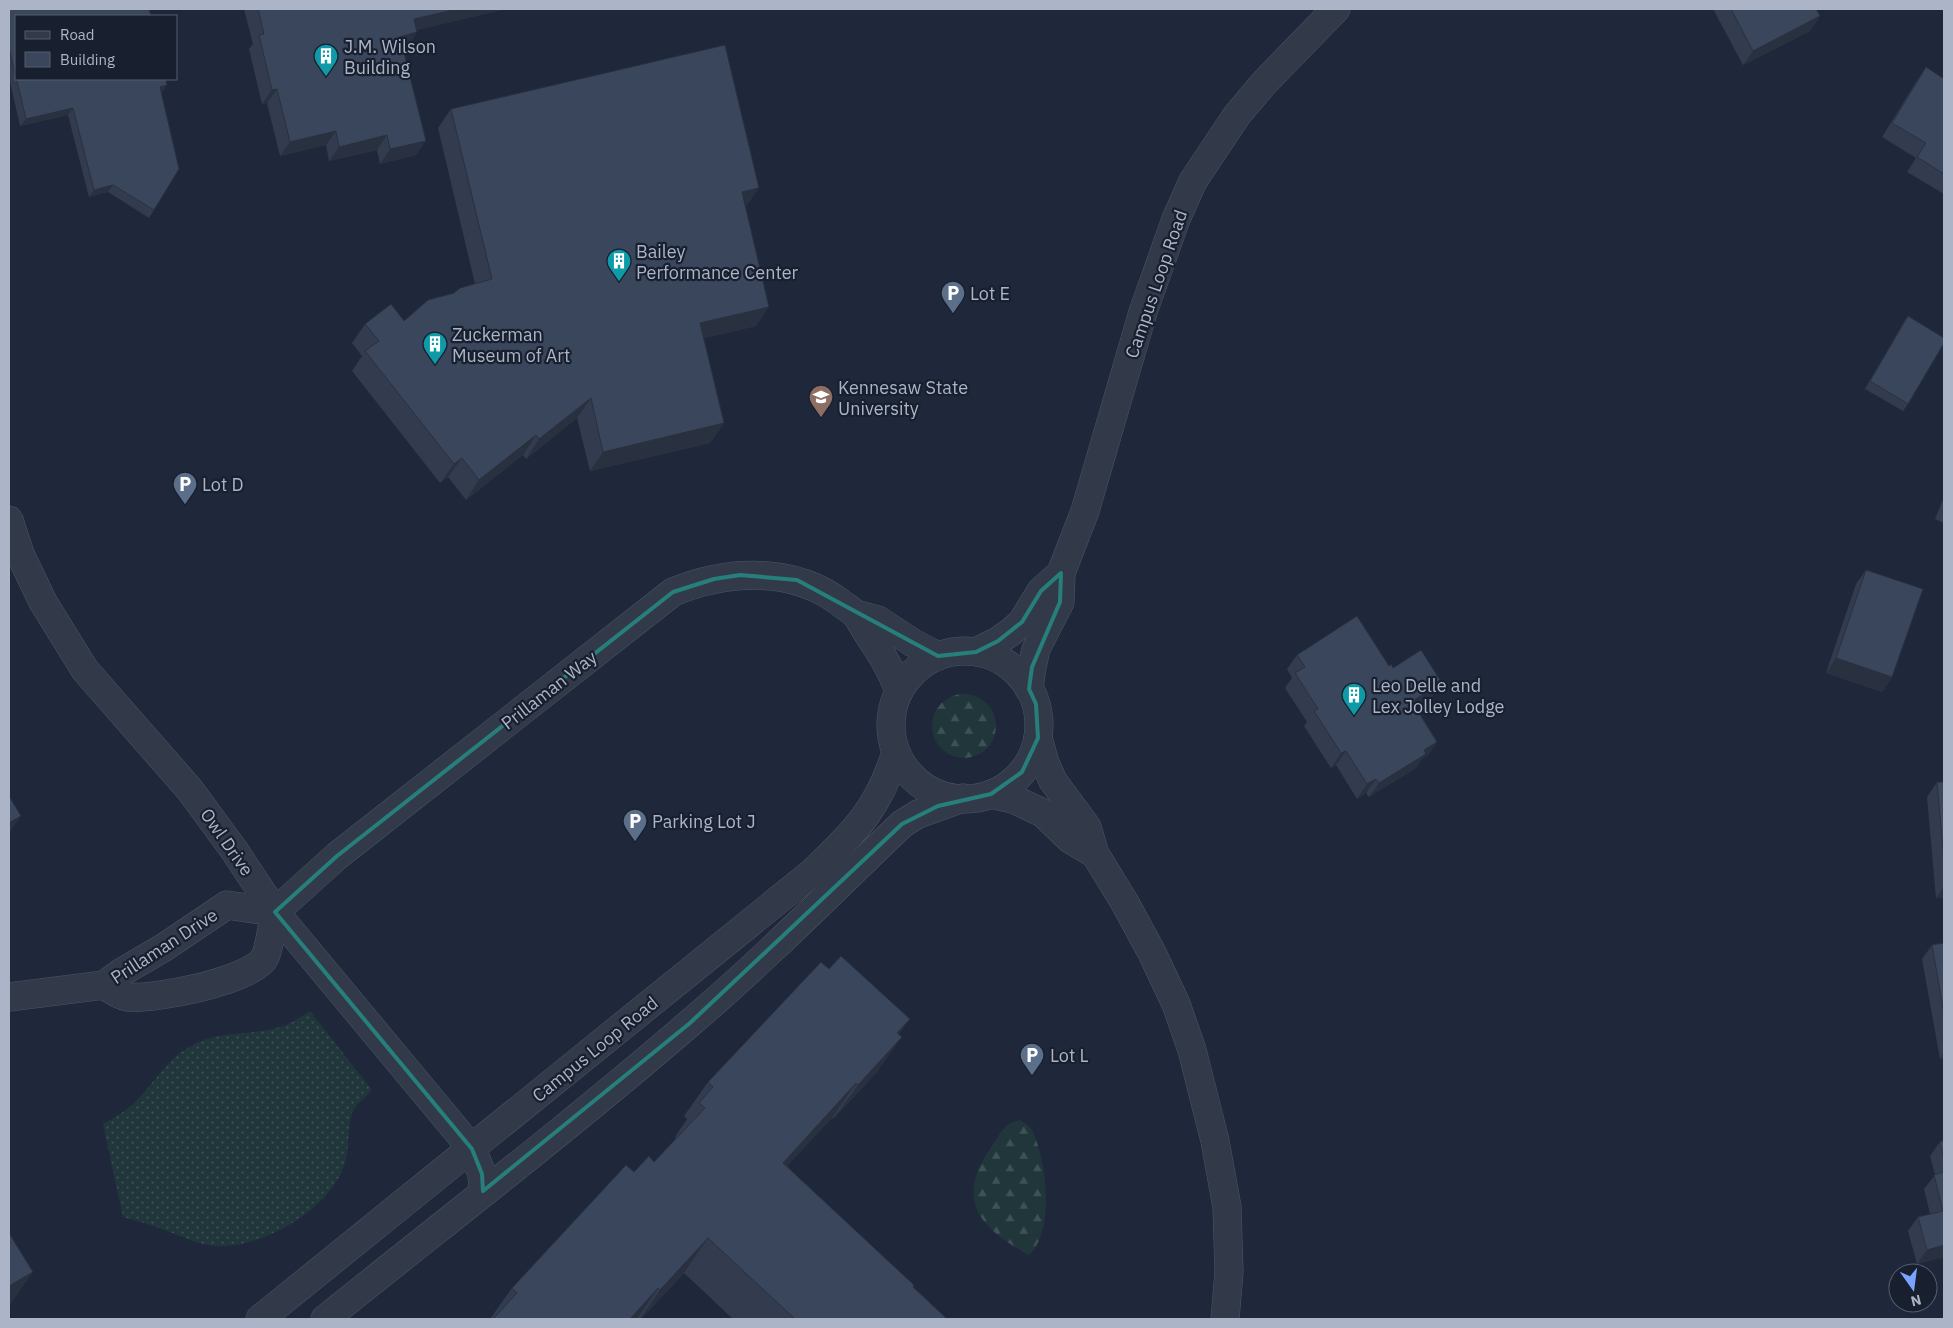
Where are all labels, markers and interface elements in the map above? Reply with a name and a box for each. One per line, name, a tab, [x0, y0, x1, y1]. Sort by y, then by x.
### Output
legend	[15, 15, 178, 80]
text: Road	[60, 25, 95, 44]
place label: J.M. Wilson Building	[344, 35, 436, 79]
building icon: J.M. Wilson Building	[313, 43, 339, 77]
text: Building	[60, 50, 115, 69]
street label: Campus Loop Road	[1120, 207, 1192, 361]
place label: Bailey Performance Center	[636, 240, 799, 284]
building icon: Bailey Performance Center	[606, 248, 632, 282]
parking icon: Lot E	[940, 280, 966, 314]
place label: Lot E	[970, 282, 1010, 305]
place label: Zuckerman Museum of Art	[452, 323, 570, 367]
building icon: Zuckerman Museum of Art	[422, 331, 448, 365]
place label: Kennesaw State University	[838, 376, 968, 420]
school or university icon: Kennesaw State University	[808, 384, 834, 418]
parking icon: Lot D	[172, 471, 198, 505]
place label: Lot D	[202, 473, 244, 496]
street label: Prillaman Way	[496, 645, 602, 735]
place label: Leo Delle and Lex Jolley Lodge	[1372, 674, 1505, 718]
building icon: Leo Delle and Lex Jolley Lodge	[1341, 682, 1367, 716]
street label: Owl Drive	[195, 804, 259, 880]
parking icon: Parking Lot J	[622, 808, 648, 842]
place label: Parking Lot J	[652, 810, 756, 833]
street label: Prillaman Drive	[106, 903, 222, 989]
street label: Campus Loop Road	[527, 991, 663, 1107]
parking icon: Lot L	[1019, 1042, 1045, 1076]
place label: Lot L	[1050, 1044, 1089, 1067]
north arrow	[1888, 1263, 1938, 1313]
text: N	[1909, 1291, 1923, 1311]

